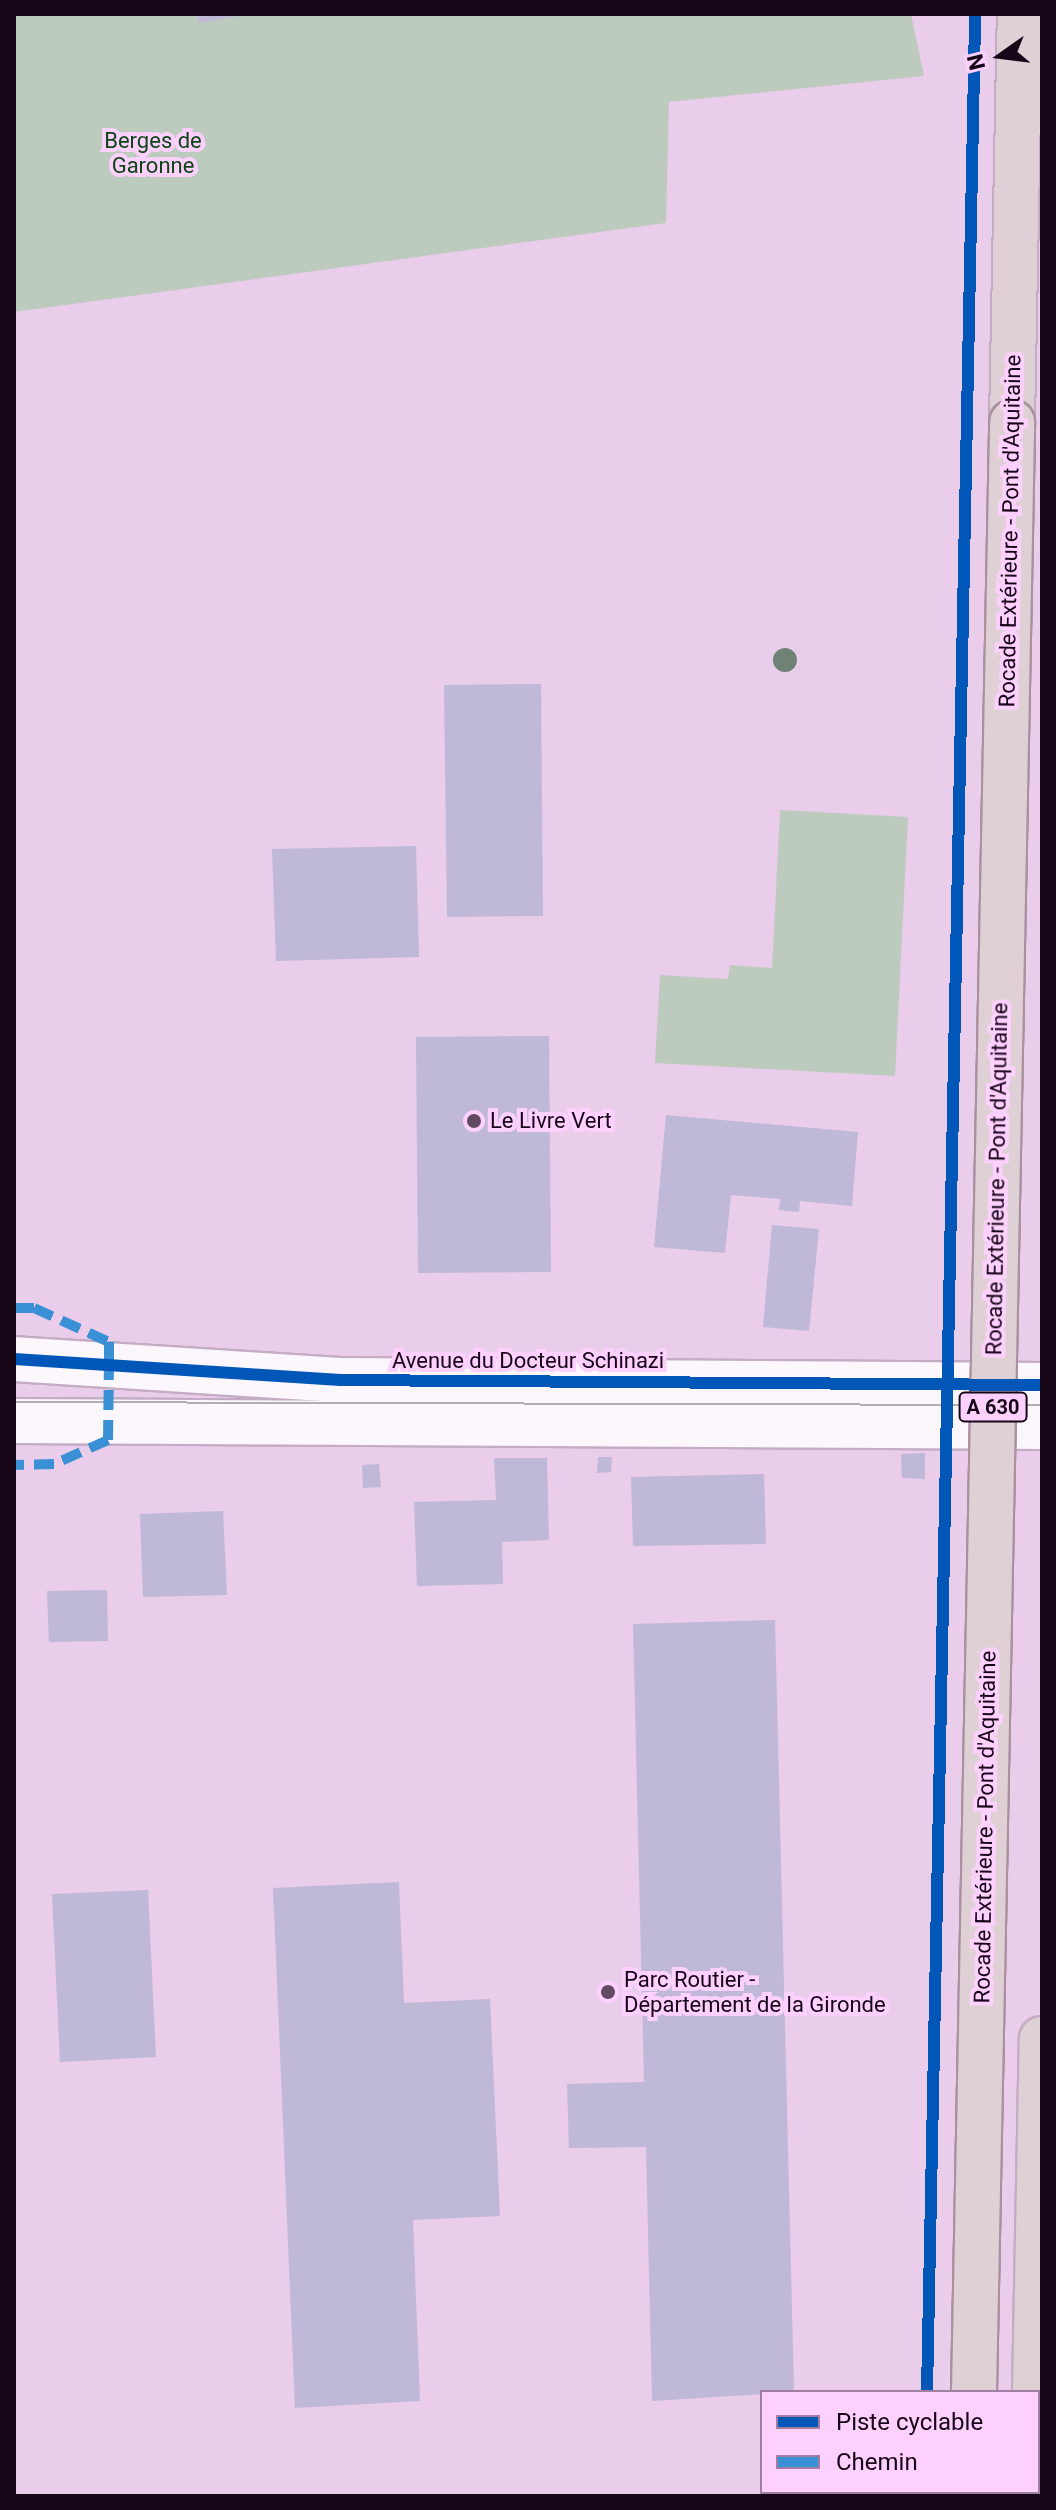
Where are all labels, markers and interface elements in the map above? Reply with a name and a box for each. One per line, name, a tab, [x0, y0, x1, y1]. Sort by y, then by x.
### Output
north arrow	[960, 16, 1040, 96]
text: N	[962, 51, 990, 72]
park label: Berges de Garonne	[104, 127, 202, 178]
street label: Rocade Extérieure - Pont d'Aquitaine	[994, 354, 1026, 708]
street label: Rocade Extérieure - Pont d'Aquitaine	[981, 1002, 1013, 1356]
place label: Le Livre Vert	[490, 1108, 612, 1134]
marker: Le Livre Vert	[465, 1112, 483, 1130]
street label: Avenue du Docteur Schinazi	[392, 1348, 664, 1374]
road number: A 630	[957, 1391, 1029, 1423]
street label: Rocade Extérieure - Pont d'Aquitaine	[969, 1650, 1001, 2004]
place label: Parc Routier - Département de la Gironde	[624, 1966, 886, 2018]
marker: Parc Routier - Département de la Gironde	[599, 1983, 617, 2001]
legend	[760, 2390, 1040, 2494]
text: Piste cyclable	[836, 2408, 983, 2436]
text: Chemin	[836, 2448, 918, 2476]

